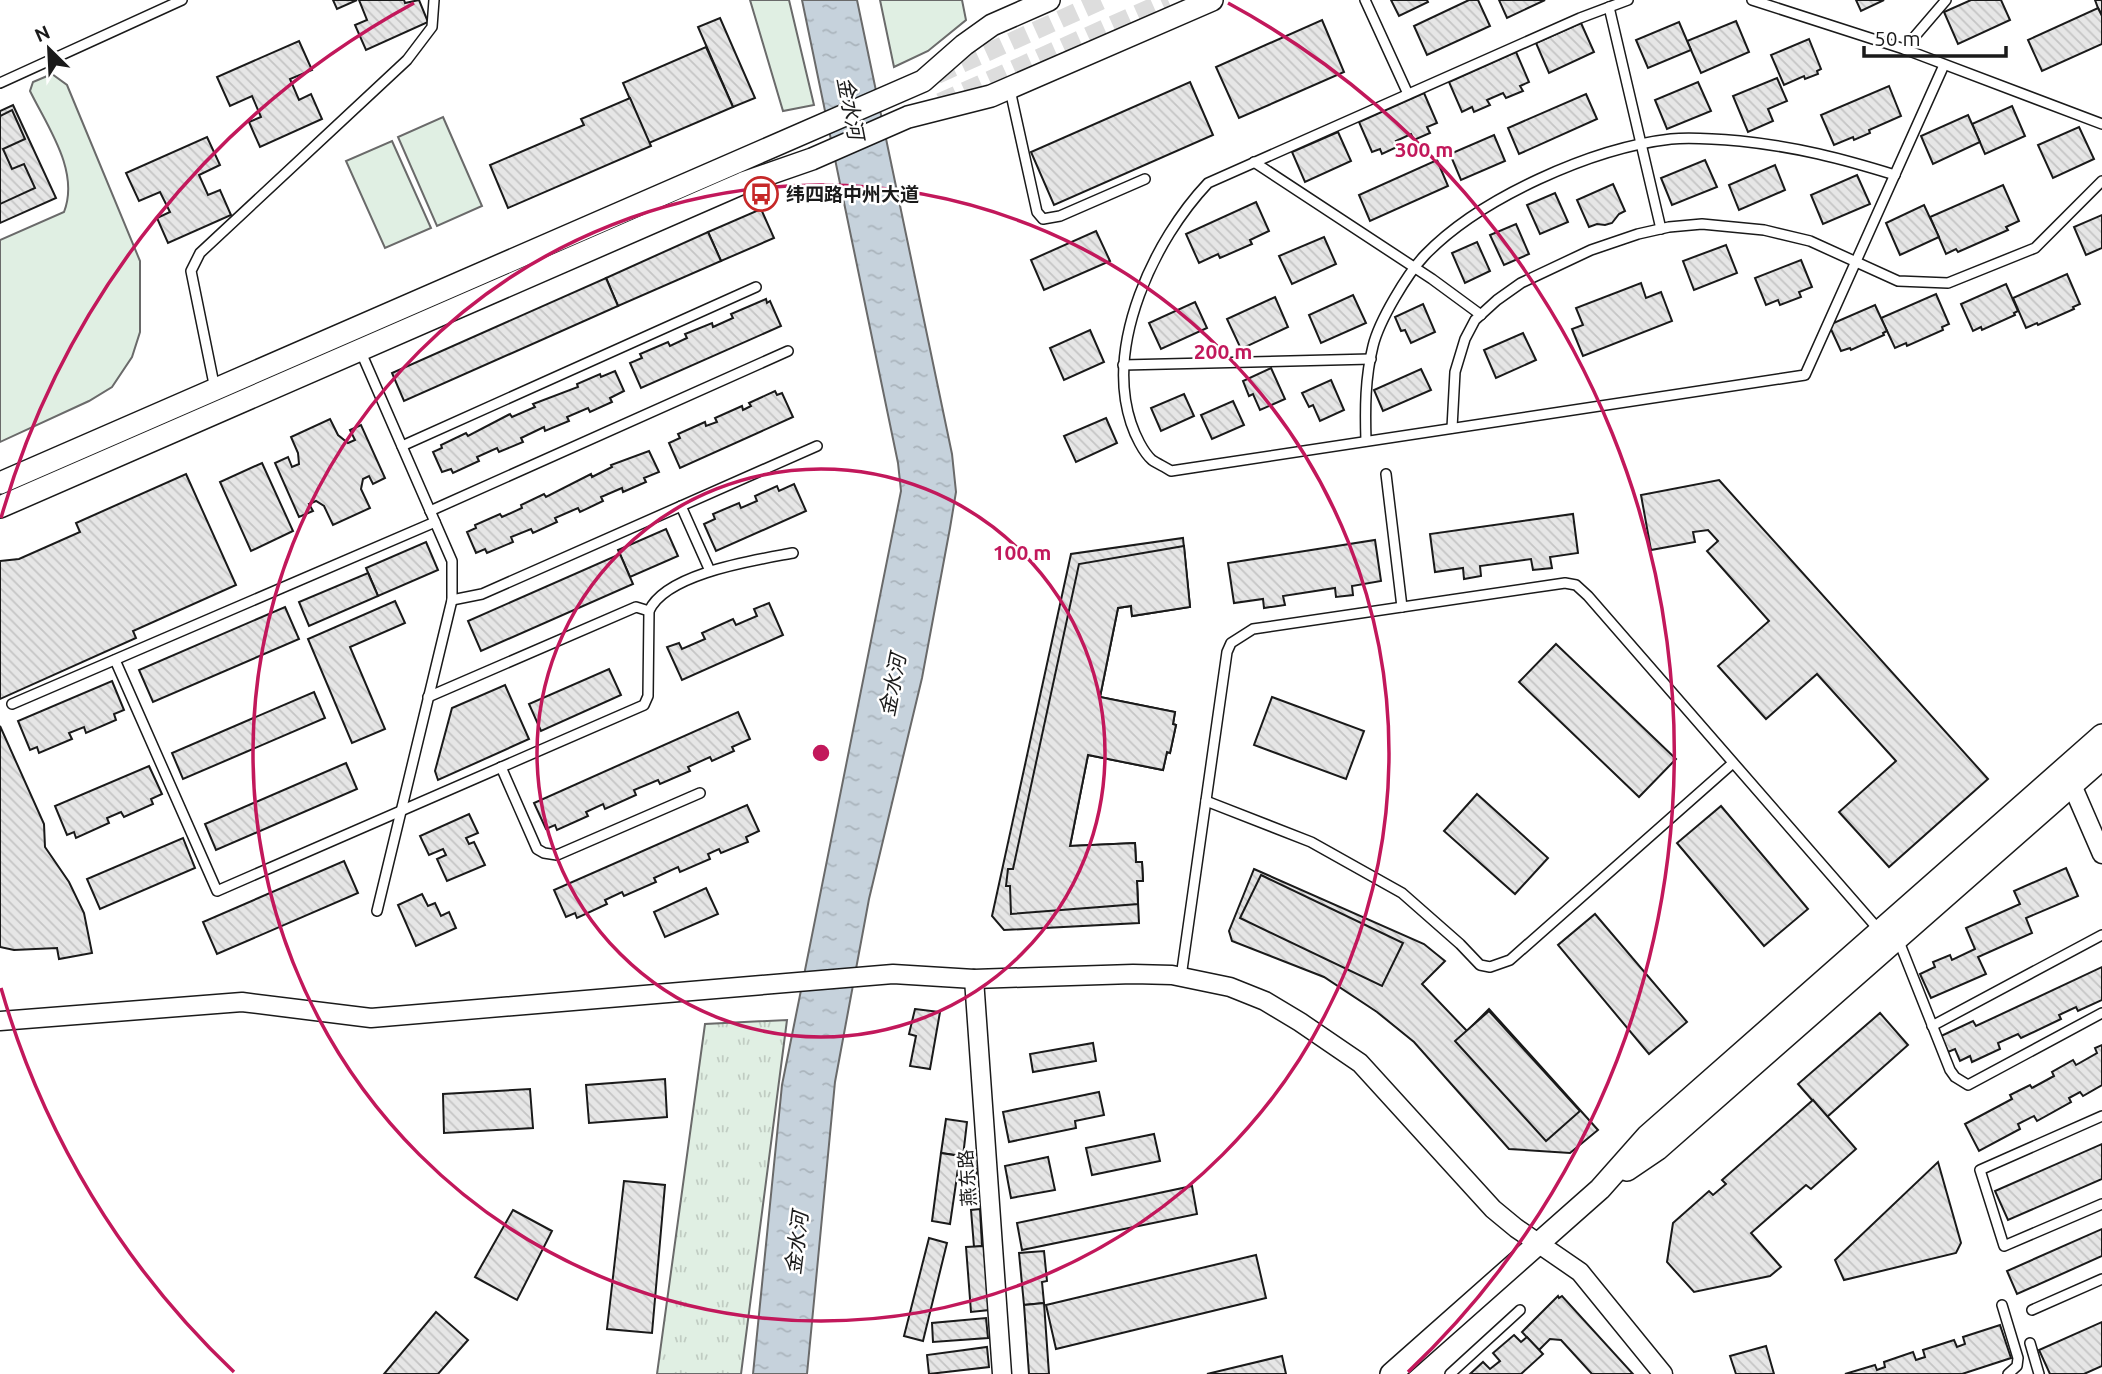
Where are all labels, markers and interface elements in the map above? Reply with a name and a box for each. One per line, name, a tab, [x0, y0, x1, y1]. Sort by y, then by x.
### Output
north arrow	[14, 14, 84, 84]
scale bar	[1864, 14, 2006, 58]
text: N	[31, 21, 53, 46]
text: 50 m	[1874, 26, 1921, 50]
water label: 金水河	[833, 75, 870, 145]
text: 300 m	[1395, 137, 1453, 161]
bus stop icon: 纬四路中州大道	[742, 175, 780, 213]
place label: 纬四路中州大道	[786, 183, 919, 205]
text: 200 m	[1194, 339, 1252, 363]
text: 100 m	[993, 540, 1051, 564]
water label: 金水河	[874, 648, 911, 718]
centre of rings	[809, 741, 833, 765]
street label: 燕东路	[954, 1149, 980, 1207]
water label: 金水河	[780, 1206, 812, 1276]

